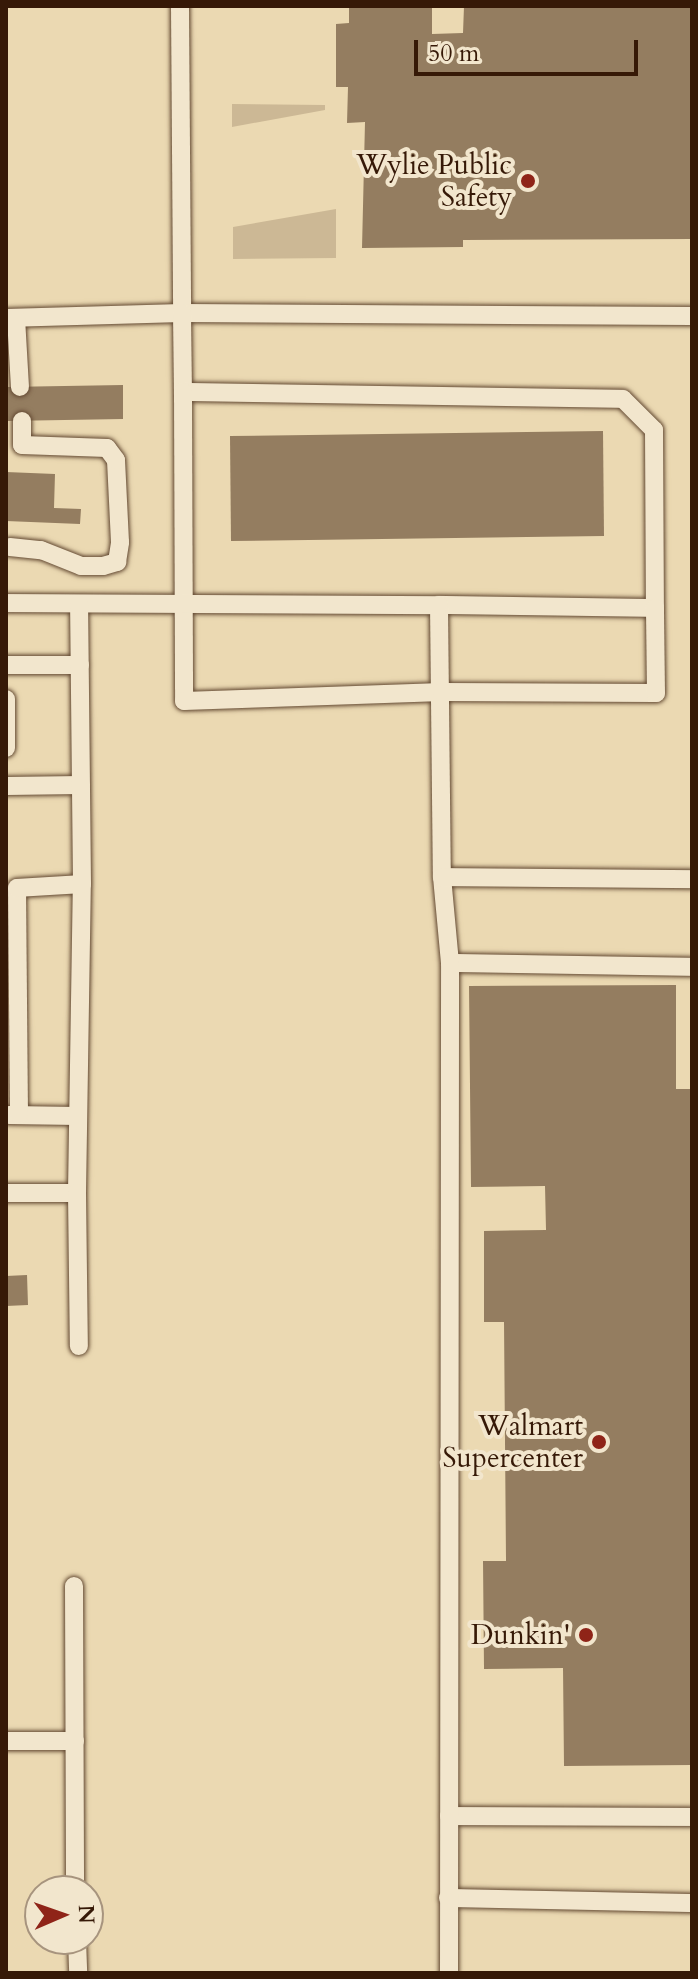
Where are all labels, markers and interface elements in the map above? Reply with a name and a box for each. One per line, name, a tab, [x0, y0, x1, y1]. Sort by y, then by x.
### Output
scale bar	[418, 24, 642, 74]
text: 50 m	[428, 37, 479, 70]
place label: Wylie Public Safety	[356, 148, 512, 214]
marker: Wylie Public Safety	[519, 172, 537, 190]
place label: Walmart Supercenter	[443, 1409, 583, 1475]
marker: Walmart Supercenter	[590, 1433, 608, 1451]
place label: Dunkin'	[471, 1618, 570, 1652]
marker: Dunkin'	[577, 1626, 595, 1644]
north arrow	[24, 1875, 104, 1955]
text: N	[71, 1904, 101, 1924]

